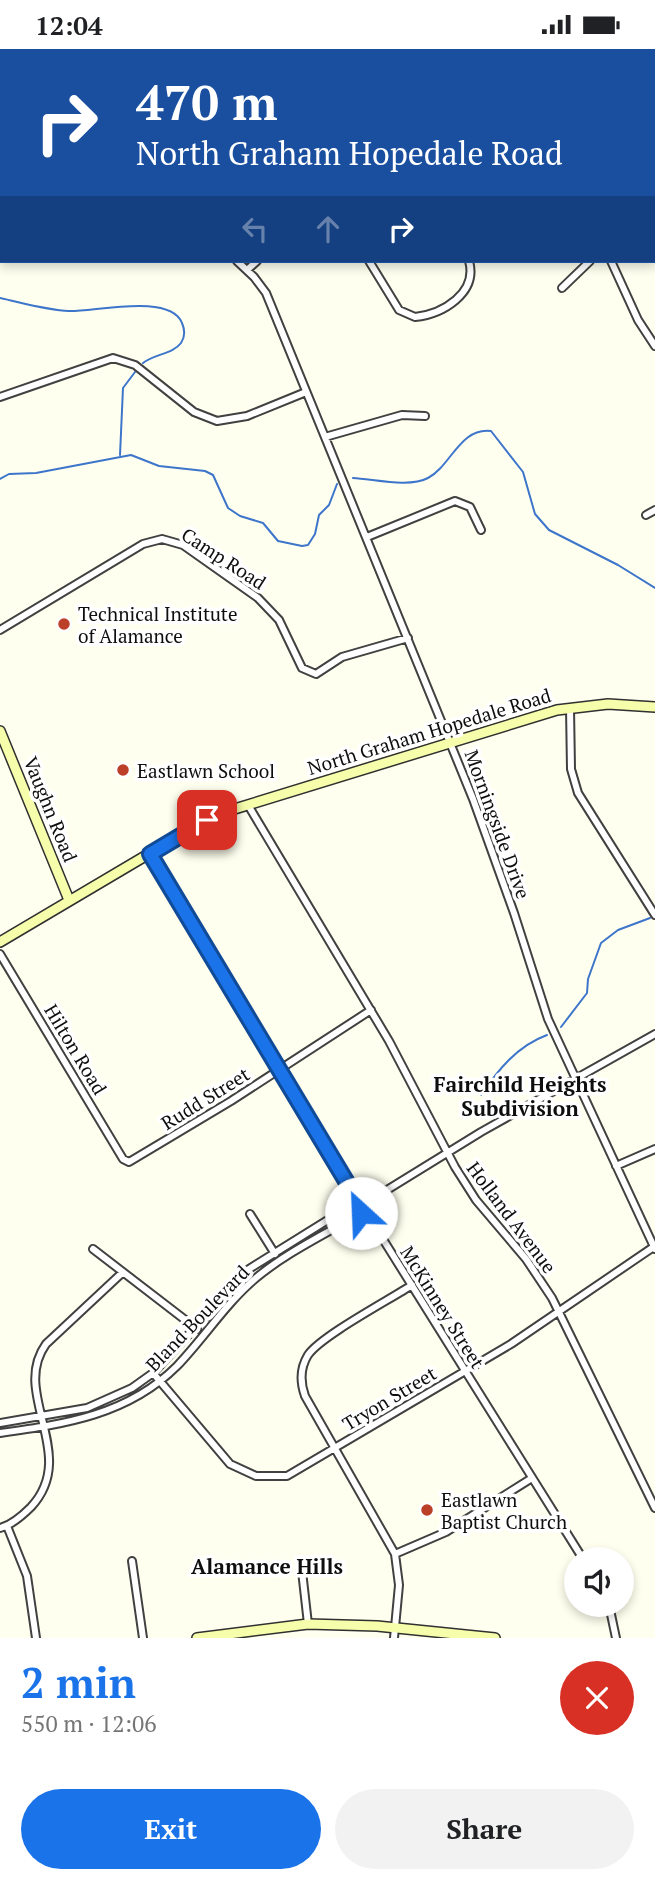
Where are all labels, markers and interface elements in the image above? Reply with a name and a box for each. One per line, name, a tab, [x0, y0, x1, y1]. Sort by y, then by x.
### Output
text: 12:04	[35, 8, 103, 42]
text: 470 m	[136, 69, 278, 134]
icon: right	[21, 77, 112, 168]
text: North Graham Hopedale Road	[136, 132, 563, 174]
icon: left	[236, 210, 274, 248]
icon: ahead	[309, 210, 347, 248]
icon: right	[382, 210, 420, 248]
street label: Camp Road	[177, 521, 271, 595]
place label: Technical Institute of Alamance	[78, 601, 237, 648]
marker: Technical Institute of Alamance	[56, 616, 72, 632]
street label: North Graham Hopedale Road	[304, 682, 554, 780]
street label: Morningside Drive	[459, 746, 537, 902]
street label: Vaughn Road	[19, 753, 84, 866]
place label: Eastlawn School	[137, 758, 275, 783]
marker: Eastlawn School	[115, 762, 131, 778]
pin	[177, 790, 237, 850]
icon: arrive	[188, 801, 226, 839]
street label: Hilton Road	[39, 999, 113, 1099]
street label: Rudd Street	[156, 1061, 254, 1135]
district label: Fairchild Heights Subdivision	[433, 1070, 607, 1122]
street label: Holland Avenue	[462, 1156, 562, 1278]
position arrow	[324, 1176, 398, 1250]
street label: McKinney Street	[395, 1241, 491, 1373]
street label: Bland Boulevard	[140, 1259, 254, 1377]
street label: Tryon Street	[337, 1360, 441, 1436]
place label: Eastlawn Baptist Church	[441, 1487, 567, 1534]
marker: Eastlawn Baptist Church	[419, 1502, 435, 1518]
map controls	[564, 1547, 634, 1617]
button: sound	[564, 1547, 634, 1617]
district label: Alamance Hills	[191, 1552, 343, 1580]
text: 2 min	[21, 1654, 136, 1710]
button: close	[560, 1661, 634, 1735]
text: 550 m · 12:06	[21, 1708, 156, 1739]
button: Exit	[21, 1789, 321, 1869]
button: Share	[335, 1789, 634, 1869]

